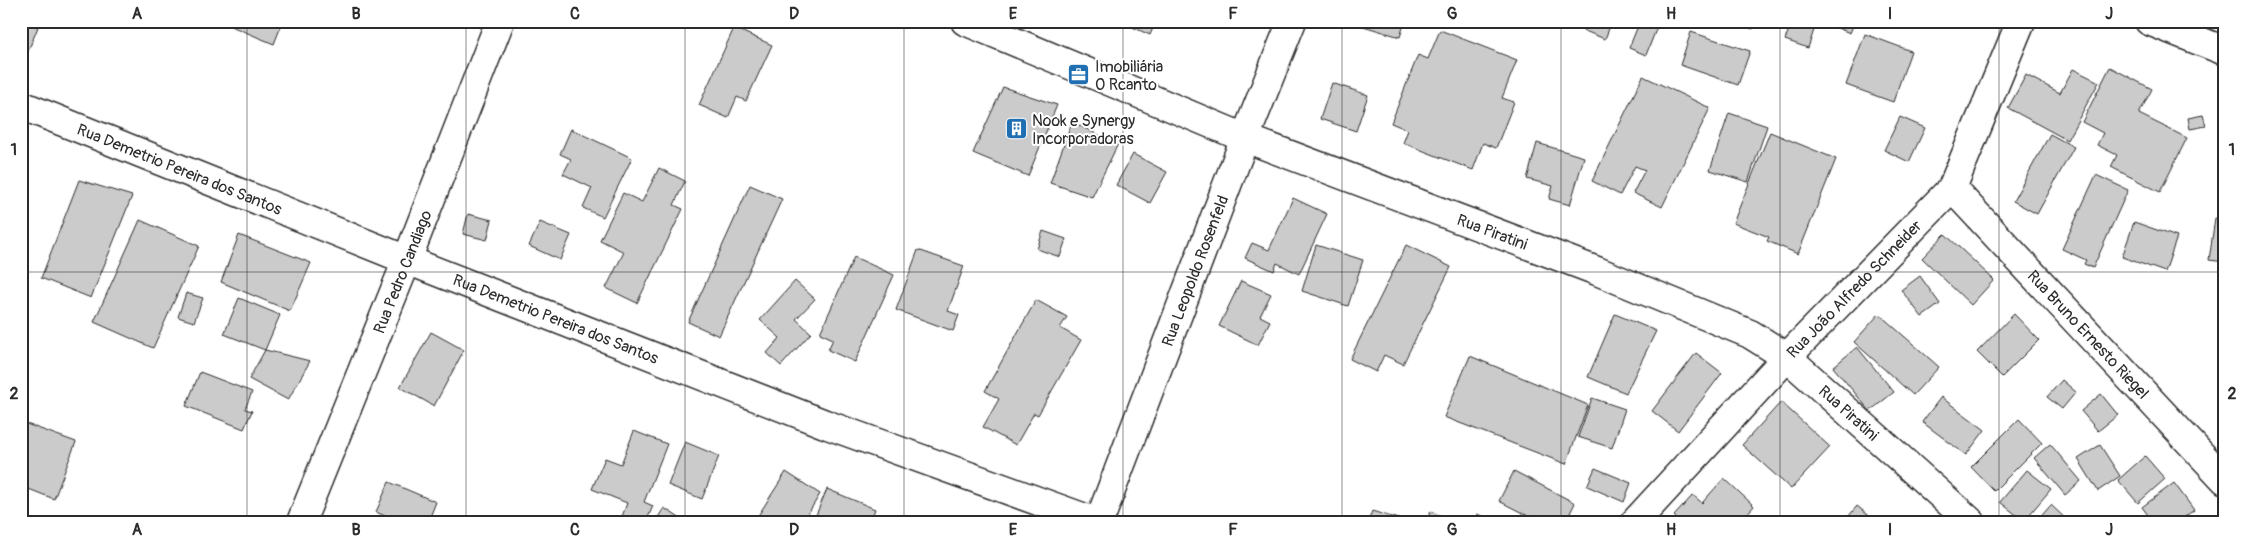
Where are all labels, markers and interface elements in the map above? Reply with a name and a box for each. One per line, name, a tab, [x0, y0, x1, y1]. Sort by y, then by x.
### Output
text: A	[132, 4, 143, 24]
text: B	[351, 4, 361, 24]
text: C	[570, 4, 580, 24]
text: D	[789, 4, 799, 24]
text: E	[1009, 4, 1018, 24]
text: F	[1228, 4, 1238, 24]
text: G	[1447, 4, 1458, 24]
text: H	[1666, 4, 1676, 24]
text: I	[1888, 4, 1892, 24]
text: J	[2105, 4, 2113, 24]
place label: Imobiliária O Rcanto	[1095, 57, 1163, 95]
office icon: Imobiliária O Rcanto	[1067, 63, 1091, 87]
place label: Nook e Synergy Incorporadoras	[1032, 111, 1135, 149]
building icon: Nook e Synergy Incorporadoras	[1004, 117, 1028, 141]
street label: Rua Demetrio Pereira dos Santos	[74, 120, 285, 220]
text: 1	[11, 140, 17, 160]
text: 1	[2229, 140, 2235, 160]
street label: Rua Leopoldo Rosenfeld	[1158, 192, 1233, 349]
street label: Rua Pedro Candiago	[369, 207, 437, 337]
street label: Rua Piratini	[1454, 210, 1530, 255]
street label: Rua João Alfredo Schneider	[1783, 216, 1926, 362]
street label: Rua Bruno Ernesto Riegel	[2023, 266, 2153, 403]
street label: Rua Demetrio Pereira dos Santos	[450, 270, 661, 369]
street label: Rua Piratini	[1814, 381, 1883, 445]
text: 2	[10, 384, 19, 404]
text: 2	[2228, 384, 2237, 404]
text: A	[132, 520, 143, 540]
text: B	[351, 520, 361, 540]
text: C	[570, 520, 580, 540]
text: D	[789, 520, 799, 540]
text: E	[1009, 520, 1018, 540]
text: F	[1228, 520, 1238, 540]
text: G	[1447, 520, 1458, 540]
text: H	[1666, 520, 1676, 540]
text: I	[1888, 520, 1892, 540]
text: J	[2105, 520, 2113, 540]

